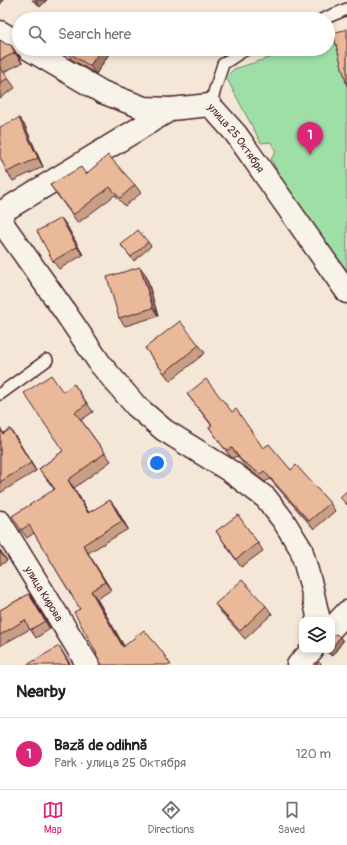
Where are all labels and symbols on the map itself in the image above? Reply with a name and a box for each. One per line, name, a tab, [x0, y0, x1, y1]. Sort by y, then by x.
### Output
street label: улица 25 Октября	[204, 100, 267, 175]
pin: 1	[297, 122, 323, 155]
your location	[147, 453, 167, 473]
street label: улица Кирова	[21, 563, 66, 624]

